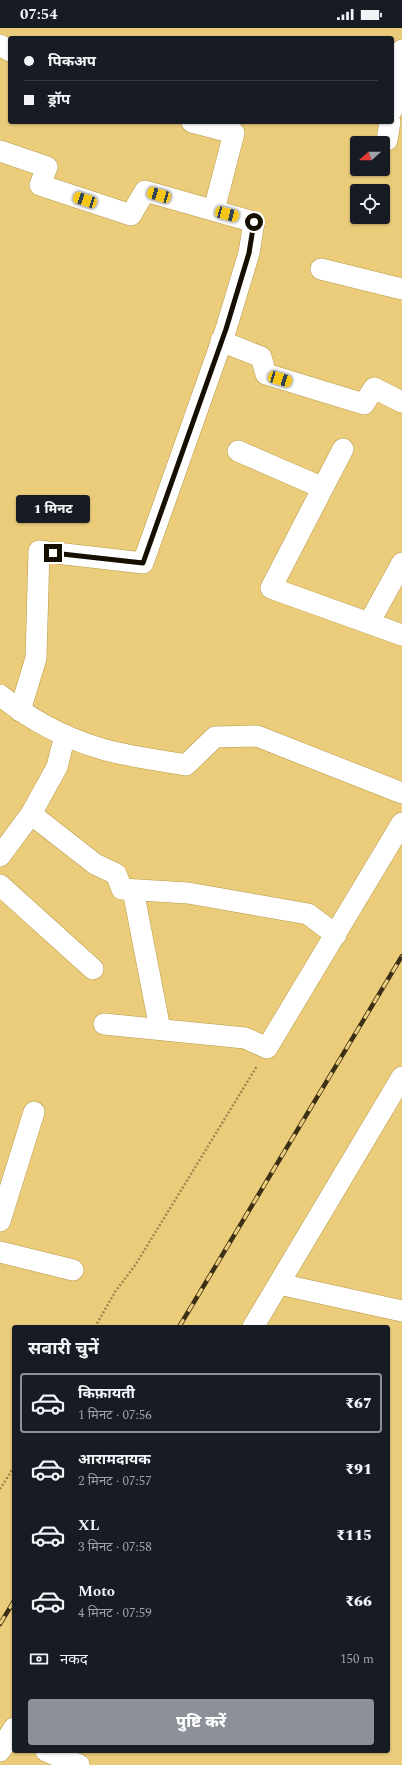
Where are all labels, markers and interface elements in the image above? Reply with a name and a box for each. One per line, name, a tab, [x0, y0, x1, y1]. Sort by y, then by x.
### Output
text: 07:54	[20, 3, 58, 26]
text: पिकअप	[48, 50, 96, 73]
text: ड्रॉप	[48, 88, 70, 111]
north arrow	[350, 136, 390, 176]
map controls	[350, 136, 390, 224]
button: locate	[350, 184, 390, 224]
car	[146, 186, 172, 204]
car	[72, 191, 98, 209]
car	[214, 205, 240, 223]
route start	[245, 213, 263, 231]
car	[267, 370, 293, 388]
callout: 1 मिनट	[16, 495, 90, 523]
text: 1 मिनट	[33, 499, 73, 519]
route end	[44, 544, 62, 562]
text: सवारी चुनें	[28, 1335, 99, 1362]
text: किफ़ायती	[78, 1382, 135, 1405]
icon: car	[30, 1385, 66, 1421]
text: ₹67	[345, 1392, 372, 1415]
text: 1 मिनट · 07:56	[78, 1405, 152, 1425]
text: आरामदायक	[78, 1448, 151, 1471]
icon: car	[30, 1451, 66, 1487]
text: ₹91	[345, 1458, 372, 1481]
text: 2 मिनट · 07:57	[78, 1471, 152, 1491]
text: XL	[78, 1514, 99, 1537]
icon: car	[30, 1517, 66, 1553]
text: ₹115	[336, 1524, 372, 1547]
text: 3 मिनट · 07:58	[78, 1537, 152, 1557]
text: Moto	[78, 1580, 115, 1603]
icon: car	[30, 1583, 66, 1619]
text: ₹66	[345, 1590, 372, 1613]
text: 4 मिनट · 07:59	[78, 1603, 152, 1623]
icon: cash	[28, 1648, 50, 1670]
text: नकद	[60, 1648, 88, 1671]
text: 150 m	[340, 1649, 374, 1669]
button: पुष्टि करें	[28, 1699, 374, 1745]

